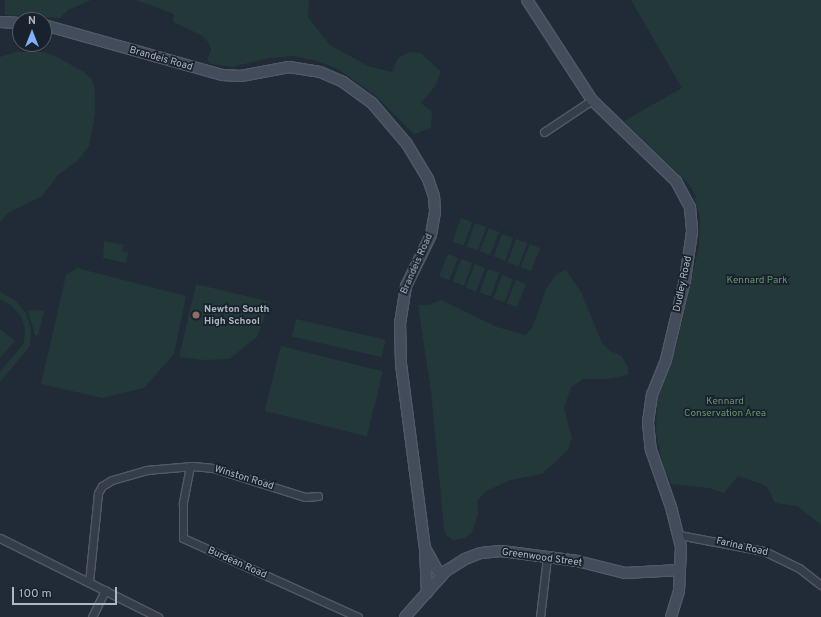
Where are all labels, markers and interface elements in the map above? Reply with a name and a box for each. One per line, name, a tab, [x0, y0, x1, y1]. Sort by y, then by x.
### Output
north arrow	[12, 12, 52, 52]
text: N	[28, 14, 36, 28]
street label: Brandeis Road	[128, 44, 194, 74]
street label: Brandeis Road	[398, 232, 436, 296]
street label: Dudley Road	[671, 255, 695, 313]
park label: Kennard Park	[727, 275, 787, 287]
place label: Newton South High School	[204, 303, 269, 326]
marker: Newton South High School	[191, 310, 201, 320]
park label: Kennard Conservation Area	[684, 395, 766, 418]
street label: Winston Road	[213, 463, 275, 493]
street label: Farina Road	[715, 535, 769, 559]
street label: Burdean Road	[206, 545, 268, 581]
street label: Greenwood Street	[501, 546, 583, 570]
scale bar	[14, 579, 119, 605]
text: 100 m	[19, 586, 52, 602]

